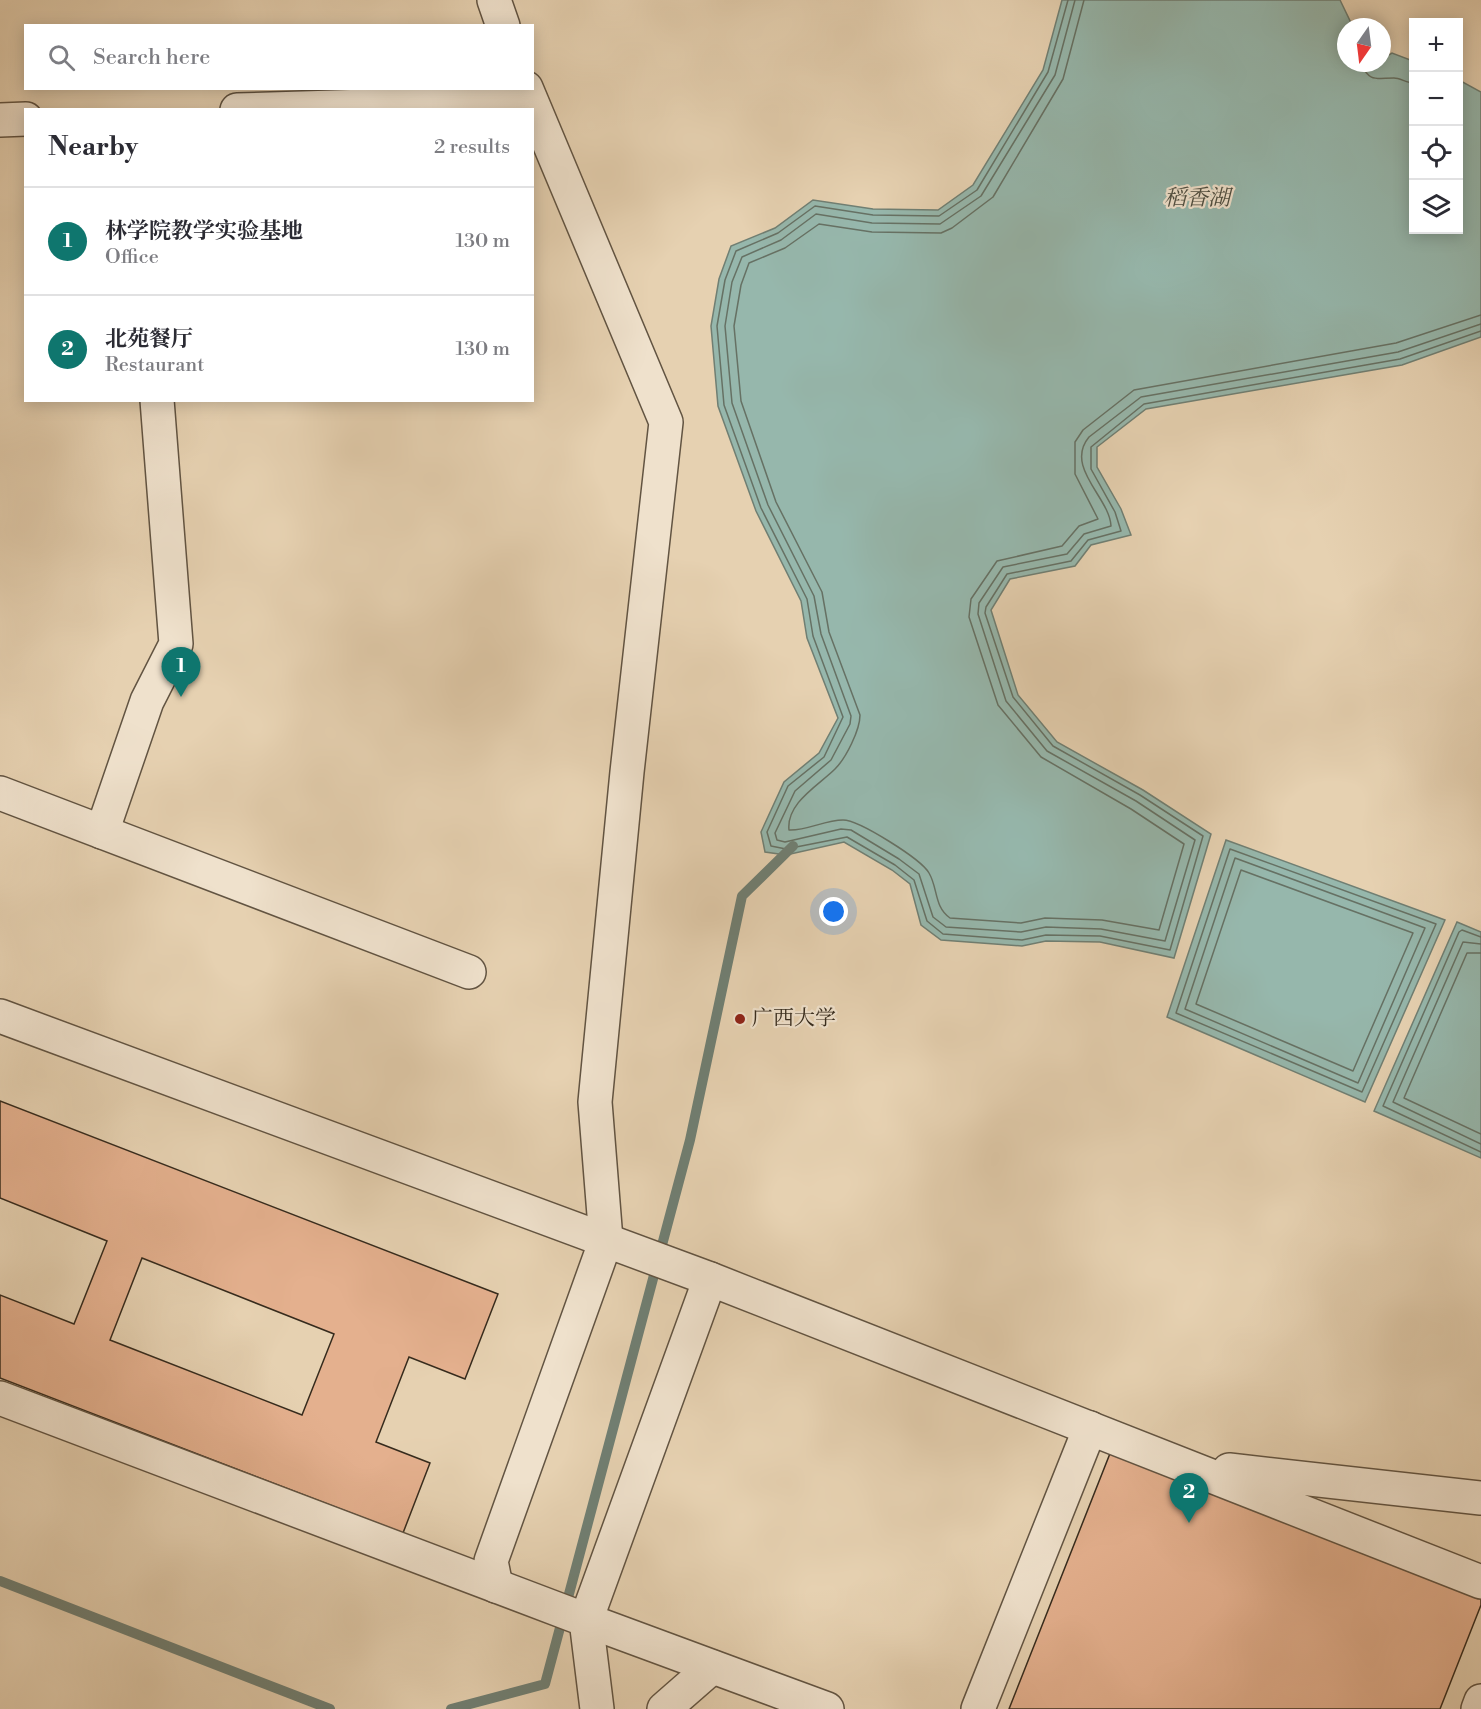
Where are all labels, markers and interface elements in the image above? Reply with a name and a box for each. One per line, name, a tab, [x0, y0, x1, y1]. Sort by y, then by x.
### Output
north arrow	[1337, 18, 1391, 72]
map controls	[1409, 18, 1463, 234]
button: +	[1409, 18, 1463, 72]
search box	[24, 24, 534, 90]
icon: search	[45, 41, 78, 74]
text: Search here	[93, 44, 210, 71]
button: −	[1409, 72, 1463, 126]
button: locate	[1409, 126, 1463, 180]
text: Nearby	[48, 131, 138, 163]
text: 2 results	[434, 135, 510, 160]
button: layers	[1409, 180, 1463, 234]
water label: 稻香湖	[1164, 185, 1234, 212]
text: 林学院教学实验基地	[105, 218, 303, 245]
text: 1	[63, 229, 72, 254]
text: 130 m	[455, 229, 510, 254]
text: Office	[105, 245, 159, 270]
text: 北苑餐厅	[105, 326, 193, 353]
text: 2	[61, 337, 74, 362]
text: 130 m	[455, 337, 510, 362]
text: Restaurant	[105, 353, 204, 378]
pin: 1	[162, 648, 201, 697]
your location	[819, 897, 848, 926]
place label: 广西大学	[752, 1006, 836, 1032]
marker: 广西大学	[733, 1012, 747, 1026]
pin: 2	[1170, 1474, 1208, 1523]

